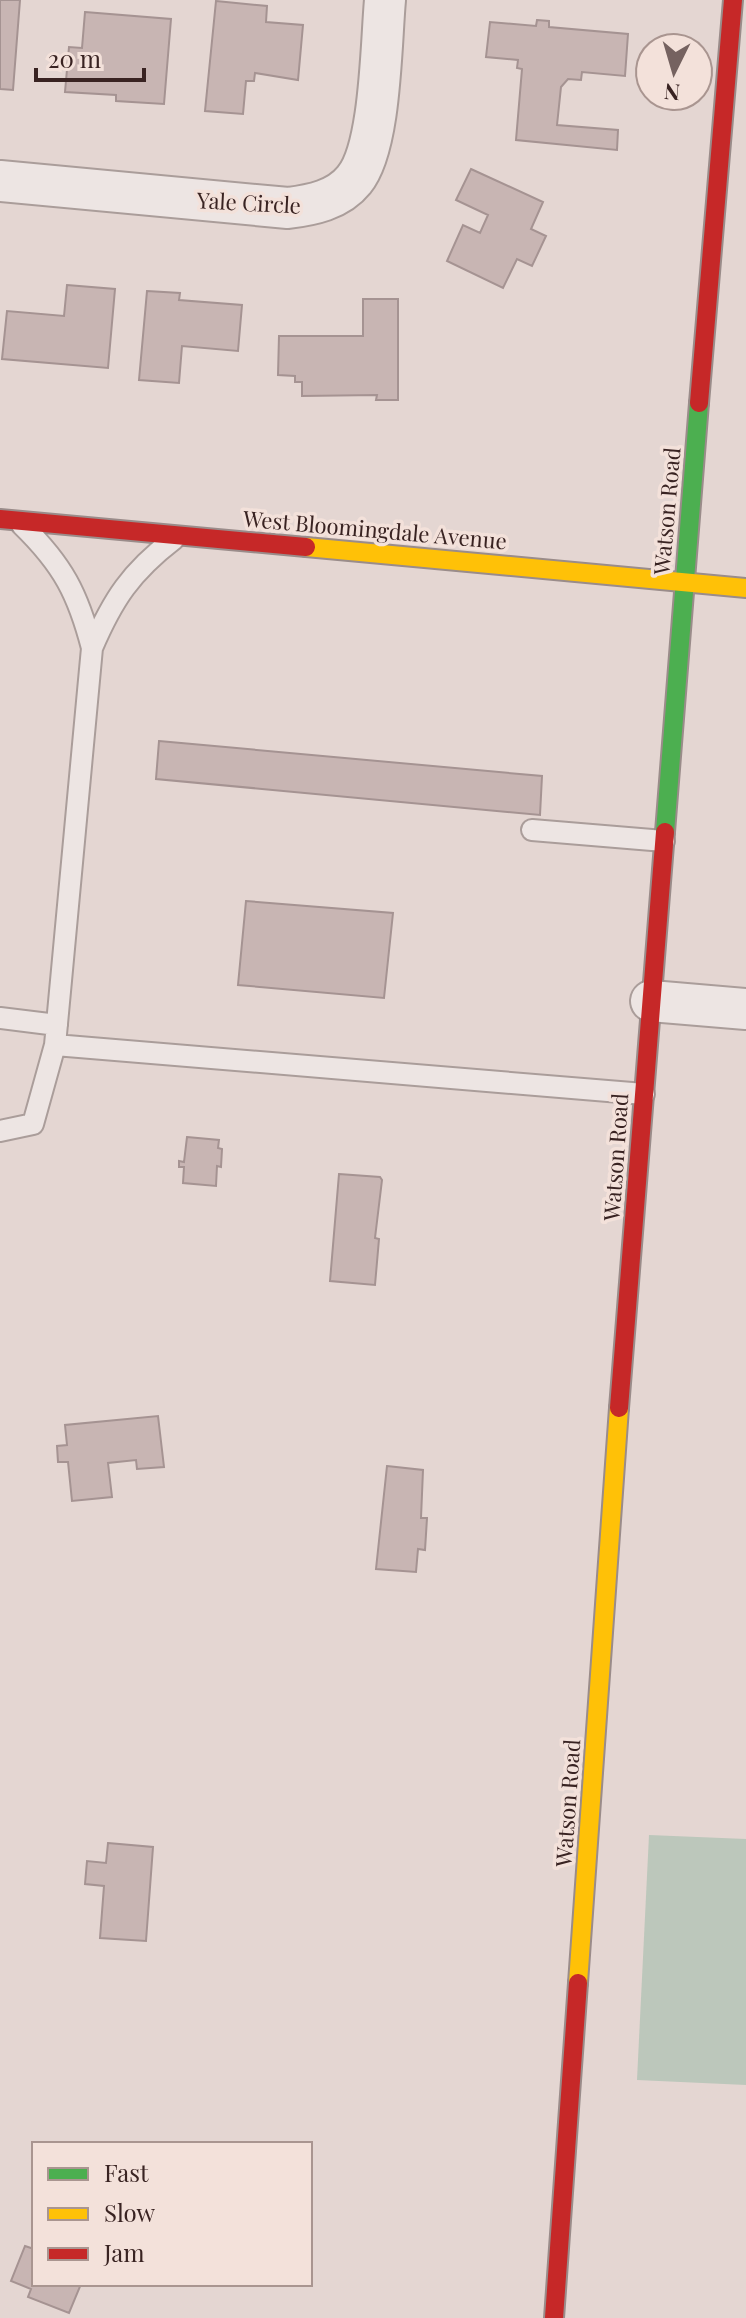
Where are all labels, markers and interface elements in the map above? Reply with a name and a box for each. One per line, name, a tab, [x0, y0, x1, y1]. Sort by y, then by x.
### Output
scale bar	[36, 32, 144, 82]
north arrow	[634, 32, 714, 112]
text: 20 m	[48, 42, 101, 74]
text: N	[663, 77, 681, 109]
street label: Yale Circle	[195, 184, 302, 220]
street label: Watson Road	[645, 446, 687, 577]
street label: West Bloomingdale Avenue	[241, 502, 508, 555]
street label: Watson Road	[595, 1092, 634, 1223]
street label: Watson Road	[547, 1738, 586, 1869]
legend	[32, 2142, 312, 2286]
text: Fast	[104, 2156, 149, 2188]
text: Slow	[104, 2196, 156, 2228]
text: Jam	[103, 2236, 145, 2268]

